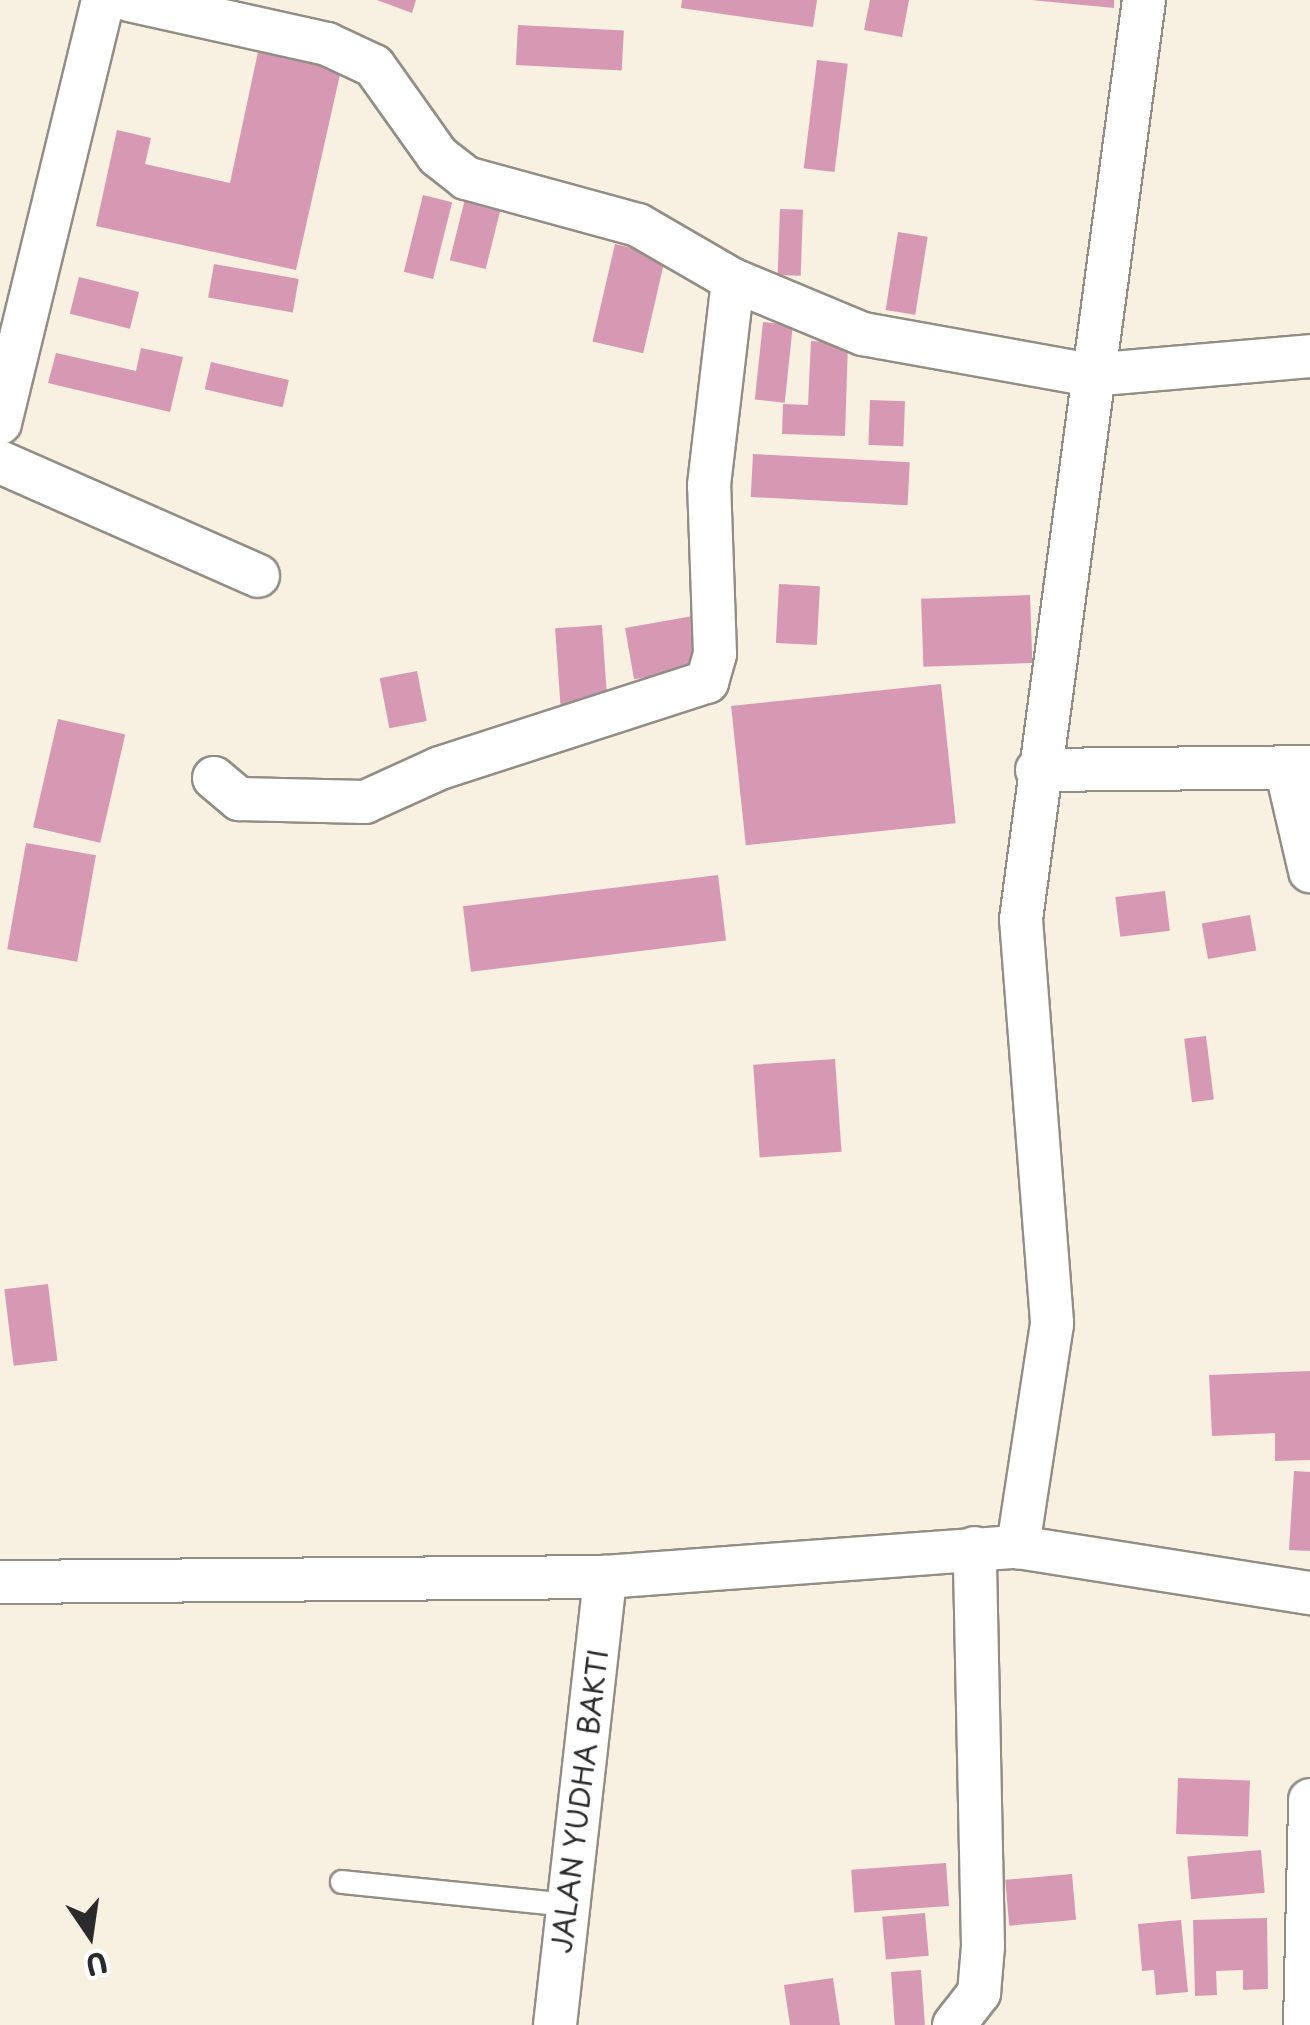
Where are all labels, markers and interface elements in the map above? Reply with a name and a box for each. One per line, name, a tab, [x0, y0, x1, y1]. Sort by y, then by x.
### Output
street label: JALAN YUDHA BAKTI	[544, 1647, 614, 1955]
north arrow	[40, 1885, 140, 1985]
text: U	[82, 1941, 112, 1988]

